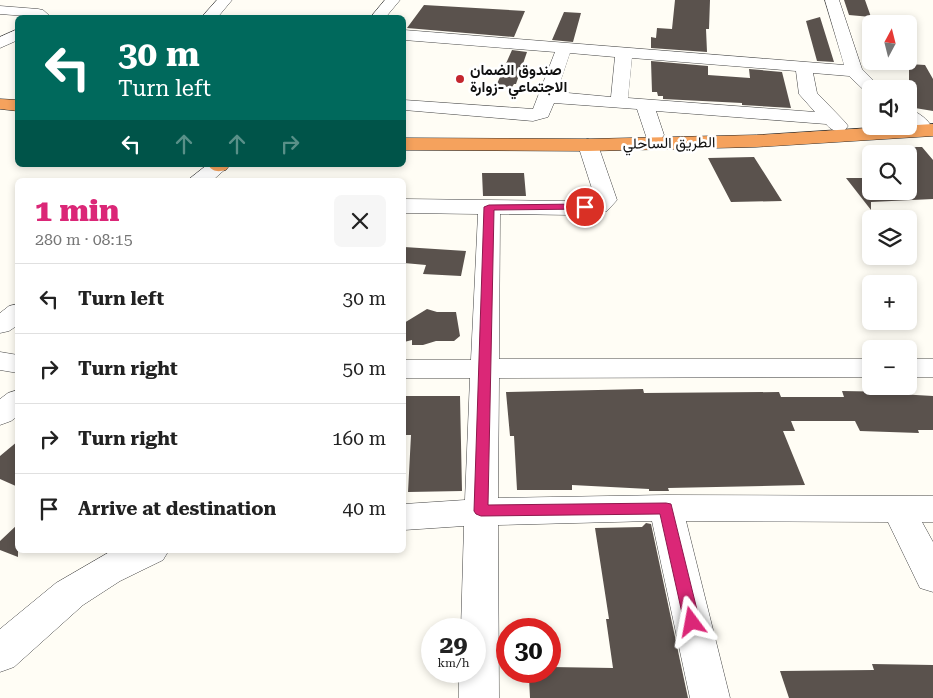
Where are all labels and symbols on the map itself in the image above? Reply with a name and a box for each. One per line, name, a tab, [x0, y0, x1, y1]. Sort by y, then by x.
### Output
north arrow	[862, 15, 918, 70]
place label: صندوق الضمان الاجتماعي -زوارة	[470, 61, 567, 100]
marker: صندوق الضمان الاجتماعي -زوارة	[454, 73, 466, 85]
street label: الطريق الساحلي	[622, 133, 716, 157]
pin	[564, 186, 606, 228]
position arrow	[665, 595, 717, 647]
speed limit sign: 30	[496, 618, 561, 683]

